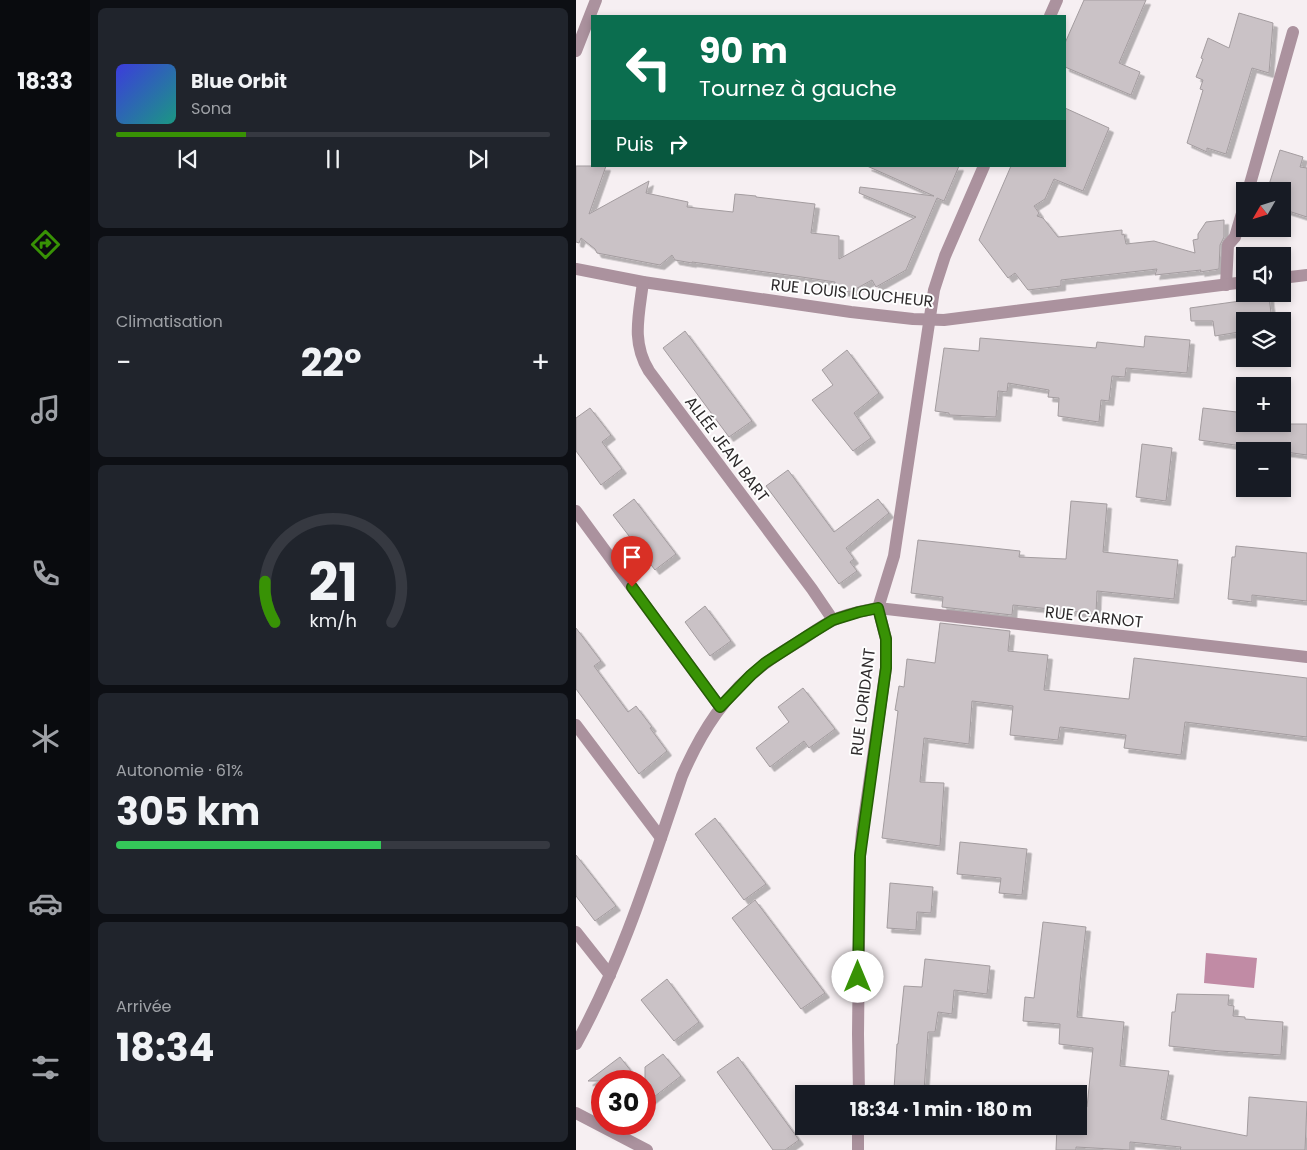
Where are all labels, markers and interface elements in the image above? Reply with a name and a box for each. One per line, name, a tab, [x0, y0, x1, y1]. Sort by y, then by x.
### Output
text: 90 m	[699, 26, 788, 75]
icon: left	[616, 35, 681, 100]
text: 18:33	[17, 66, 73, 97]
text: Blue Orbit	[191, 68, 287, 95]
text: Tournez à gauche	[699, 73, 897, 104]
text: Sona	[191, 97, 232, 120]
icon: right	[664, 130, 692, 158]
text: Puis	[616, 131, 654, 158]
icon: previous	[174, 145, 202, 173]
icon: pause	[319, 145, 347, 173]
icon: next	[464, 145, 492, 173]
north arrow	[1236, 182, 1291, 238]
map controls	[1236, 182, 1291, 497]
icon: directions	[28, 227, 63, 262]
button: sound	[1236, 247, 1291, 302]
street label: RUE LOUIS LOUCHEUR	[770, 273, 934, 313]
text: Climatisation	[116, 310, 223, 333]
button: layers	[1236, 312, 1291, 367]
text: 22°	[301, 336, 362, 389]
text: −	[116, 343, 131, 382]
text: +	[531, 343, 550, 382]
button: +	[1236, 377, 1291, 432]
street label: ALLÉE JEAN BART	[680, 391, 775, 507]
icon: music	[28, 392, 63, 427]
button: −	[1236, 442, 1291, 497]
pin	[611, 536, 653, 587]
icon: arrive	[618, 543, 646, 571]
text: 21	[308, 546, 358, 619]
icon: phone	[28, 556, 63, 591]
street label: RUE CARNOT	[1044, 600, 1144, 634]
text: km/h	[309, 608, 357, 633]
street label: RUE LORIDANT	[845, 647, 881, 757]
icon: climate	[28, 721, 63, 756]
text: Autonomie · 61%	[116, 759, 243, 782]
text: 305 km	[116, 785, 260, 838]
icon: car	[28, 886, 63, 921]
position arrow	[831, 950, 883, 1002]
text: Arrivée	[116, 995, 171, 1018]
text: 18:34	[116, 1021, 214, 1074]
icon: filters	[28, 1050, 63, 1085]
speed limit sign: 30	[591, 1070, 656, 1135]
text: 18:34 · 1 min · 180 m	[850, 1096, 1032, 1123]

